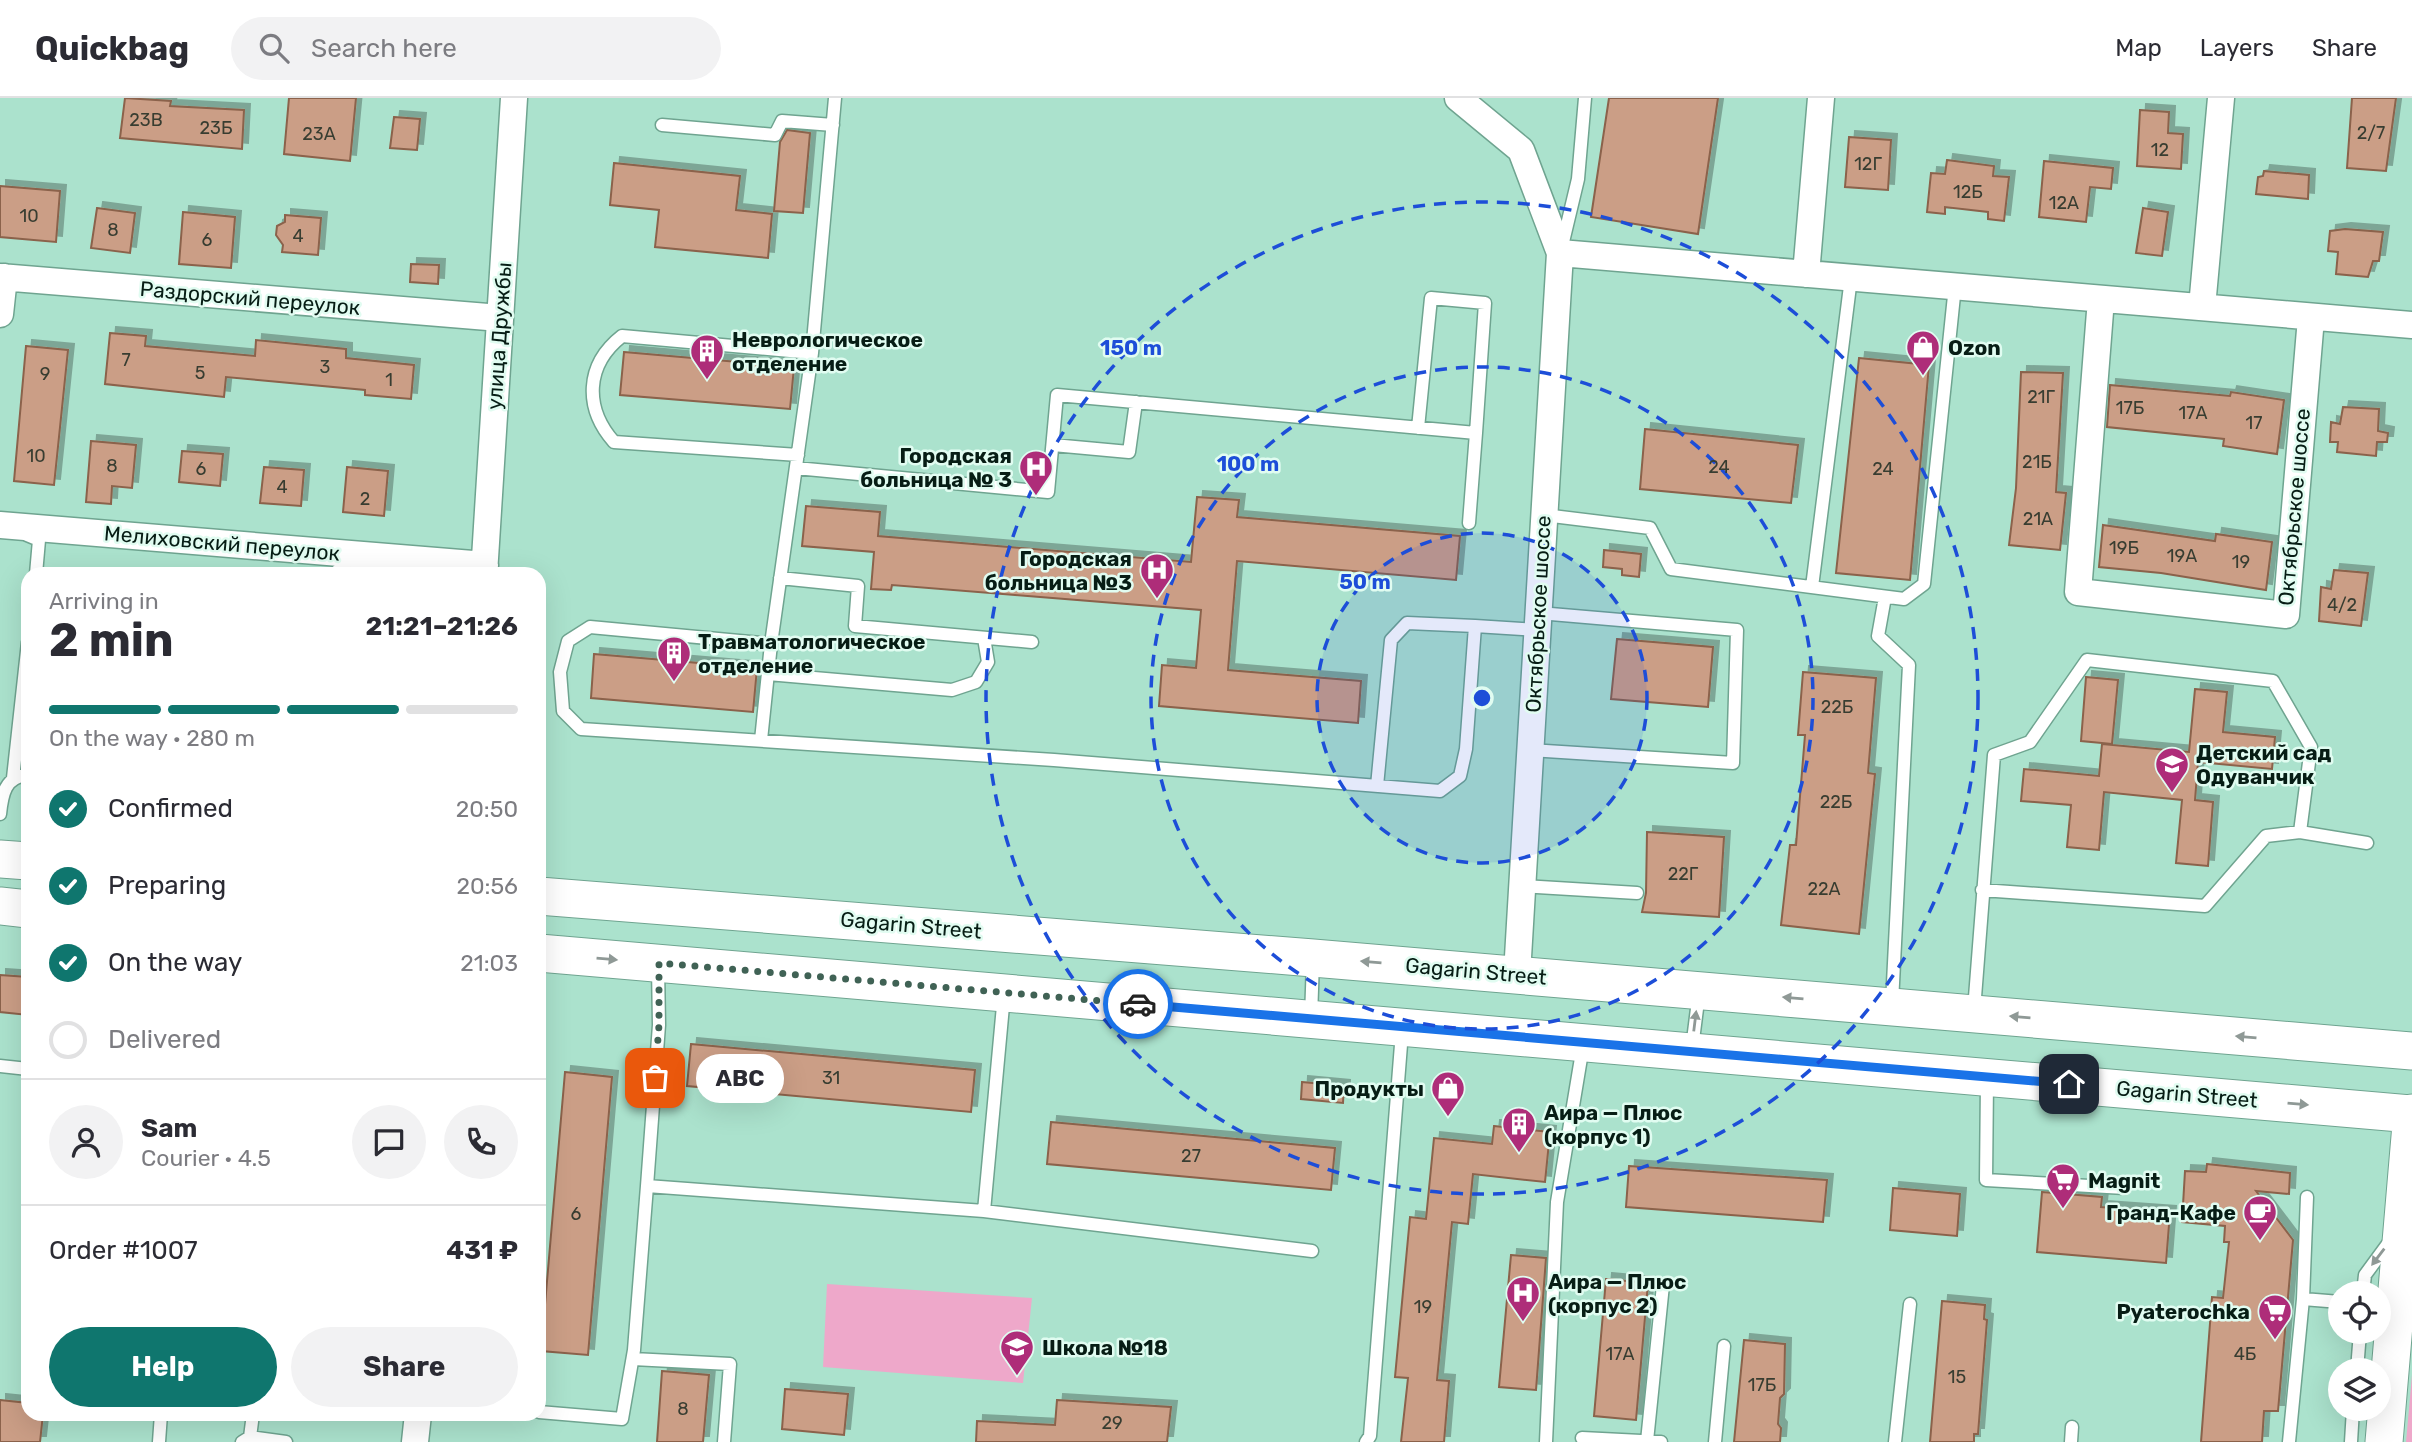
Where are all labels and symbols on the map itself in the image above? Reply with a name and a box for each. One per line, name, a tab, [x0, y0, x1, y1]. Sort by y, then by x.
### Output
house number: 23В	[129, 109, 163, 131]
house number: 23Б	[200, 117, 232, 139]
house number: 2/7	[2357, 122, 2385, 144]
house number: 23А	[302, 123, 336, 145]
house number: 12	[2151, 139, 2169, 161]
house number: 12Г	[1854, 153, 1882, 175]
house number: 12Б	[1953, 181, 1983, 203]
house number: 12А	[2049, 192, 2079, 214]
house number: 10	[19, 205, 39, 227]
house number: 8	[107, 219, 119, 241]
house number: 4	[292, 225, 304, 247]
house number: 6	[202, 229, 213, 251]
street label: улица Дружбы	[481, 261, 517, 411]
street label: Раздорский переулок	[139, 276, 361, 320]
place label: Неврологическое отделение	[732, 327, 923, 376]
shop icon: Ozon	[1904, 328, 1942, 377]
building icon: Неврологическое отделение	[688, 332, 726, 381]
text: 150 m	[1100, 335, 1162, 360]
place label: Ozon	[1948, 335, 2001, 360]
house number: 7	[121, 349, 131, 371]
house number: 3	[320, 356, 330, 378]
house number: 5	[195, 362, 205, 384]
house number: 9	[40, 363, 50, 385]
house number: 1	[385, 369, 393, 391]
house number: 21Г	[2027, 386, 2055, 408]
house number: 17Б	[2116, 397, 2144, 419]
house number: 17А	[2179, 402, 2208, 424]
street label: Октябрьское шоссе	[2273, 407, 2315, 607]
house number: 17	[2246, 412, 2262, 434]
place label: Городская больница № 3	[860, 443, 1012, 492]
house number: 10	[26, 445, 46, 467]
hospital icon: Городская больница № 3	[1017, 448, 1055, 497]
text: 100 m	[1217, 451, 1279, 476]
house number: 21Б	[2022, 451, 2052, 473]
house number: 8	[106, 455, 118, 477]
house number: 24	[1708, 456, 1730, 478]
house number: 6	[196, 458, 207, 480]
house number: 24	[1872, 458, 1894, 480]
house number: 4	[276, 476, 288, 498]
house number: 2	[360, 488, 370, 510]
house number: 21А	[2023, 508, 2053, 530]
street label: Октябрьское шоссе	[1520, 515, 1556, 713]
street label: Мелиховский переулок	[103, 520, 341, 566]
house number: 19Б	[2109, 537, 2139, 559]
house number: 19А	[2167, 545, 2197, 567]
place label: Городская больница №3	[985, 546, 1132, 595]
hospital icon: Городская больница №3	[1138, 551, 1176, 600]
house number: 19	[2232, 551, 2250, 573]
text: 50 m	[1339, 569, 1391, 594]
house number: 4/2	[2327, 594, 2357, 616]
place label: Травматологическое отделение	[698, 629, 926, 678]
building icon: Травматологическое отделение	[655, 634, 693, 683]
centre of rings	[1470, 686, 1494, 710]
house number: 22Б	[1821, 696, 1853, 718]
place label: Детский сад Одуванчик	[2196, 740, 2332, 789]
school or university icon: Детский сад Одуванчик	[2153, 745, 2191, 794]
house number: 22Б	[1820, 791, 1852, 813]
house number: 22Г	[1668, 863, 1699, 885]
house number: 22А	[1807, 878, 1841, 900]
street label: Gagarin Street	[839, 906, 983, 944]
street label: Gagarin Street	[1404, 952, 1548, 990]
one-way arrow	[596, 954, 618, 965]
one-way arrow	[1360, 956, 1382, 967]
courier	[1103, 969, 1173, 1039]
one-way arrow	[1782, 992, 1804, 1003]
one-way arrow	[1690, 1010, 1701, 1032]
one-way arrow	[2008, 1011, 2030, 1022]
one-way arrow	[2235, 1031, 2257, 1042]
pin	[625, 1048, 685, 1108]
callout: ABC	[697, 1054, 784, 1102]
pin	[2039, 1054, 2099, 1114]
house number: 31	[822, 1067, 840, 1089]
shop icon: Продукты	[1429, 1069, 1467, 1118]
street label: Gagarin Street	[2115, 1075, 2259, 1113]
place label: Продукты	[1315, 1076, 1424, 1101]
one-way arrow	[2287, 1099, 2309, 1110]
place label: Аира — Плюс (корпус 1)	[1544, 1100, 1682, 1149]
building icon: Аира — Плюс (корпус 1)	[1500, 1105, 1538, 1154]
house number: 27	[1181, 1145, 1201, 1167]
supermarket icon: Magnit	[2044, 1161, 2082, 1210]
place label: Magnit	[2088, 1168, 2161, 1193]
cafe icon: Гранд-Кафе	[2241, 1193, 2279, 1242]
place label: Гранд-Кафе	[2106, 1200, 2236, 1225]
house number: 6	[571, 1203, 582, 1225]
one-way arrow	[2372, 1248, 2386, 1266]
place label: Аира — Плюс (корпус 2)	[1548, 1269, 1686, 1318]
hospital icon: Аира — Плюс (корпус 2)	[1504, 1274, 1542, 1323]
supermarket icon: Pyaterochka	[2256, 1292, 2294, 1341]
house number: 19	[1414, 1296, 1432, 1318]
place label: Pyaterochka	[2116, 1299, 2250, 1324]
school or university icon: Школа №18	[998, 1328, 1036, 1377]
place label: Школа №18	[1042, 1335, 1168, 1360]
house number: 17А	[1606, 1343, 1635, 1365]
house number: 4Б	[2234, 1343, 2256, 1365]
house number: 15	[1948, 1366, 1966, 1388]
house number: 17Б	[1748, 1374, 1776, 1396]
house number: 8	[677, 1398, 689, 1420]
house number: 29	[1101, 1412, 1123, 1434]

